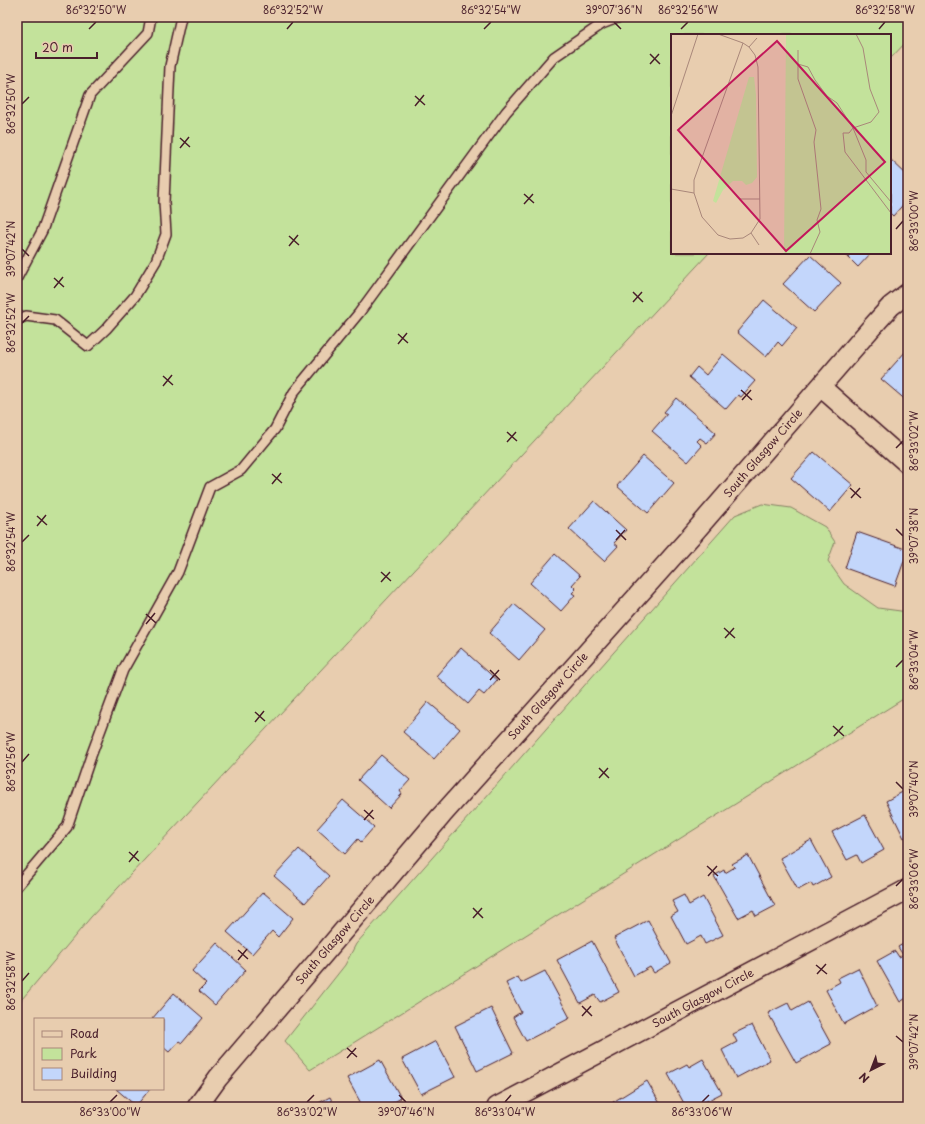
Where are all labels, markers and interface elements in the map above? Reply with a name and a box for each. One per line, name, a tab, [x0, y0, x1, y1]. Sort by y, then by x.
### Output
text: 86°32'50"W	[66, 2, 127, 17]
text: 86°32'52"W	[263, 2, 324, 17]
text: 86°32'54"W	[461, 2, 522, 17]
text: 39°07'36"N	[585, 2, 643, 17]
text: 86°32'56"W	[658, 2, 719, 17]
text: 86°32'58"W	[855, 2, 916, 17]
scale bar	[36, 34, 97, 60]
inset map	[671, 34, 891, 254]
text: 20 m	[42, 38, 73, 56]
text: 86°32'50"W	[3, 73, 18, 134]
text: 86°33'00"W	[906, 190, 921, 252]
text: 39°07'42"N	[3, 220, 18, 277]
text: 86°32'52"W	[3, 292, 18, 353]
street label: South Glasgow Circle	[719, 405, 806, 501]
text: 86°33'02"W	[906, 410, 921, 471]
text: 39°07'38"N	[906, 507, 921, 564]
text: 86°32'54"W	[3, 511, 18, 572]
text: 86°33'04"W	[906, 629, 921, 690]
street label: South Glasgow Circle	[504, 648, 592, 743]
text: 86°32'56"W	[3, 731, 18, 792]
text: 39°07'40"N	[906, 760, 921, 818]
text: 86°33'06"W	[906, 848, 921, 909]
street label: South Glasgow Circle	[291, 892, 378, 988]
text: 86°32'58"W	[3, 950, 18, 1011]
street label: South Glasgow Circle	[649, 964, 757, 1032]
text: 39°07'42"N	[906, 1013, 921, 1070]
legend	[34, 1018, 164, 1090]
text: Road	[70, 1024, 99, 1042]
text: Park	[70, 1044, 97, 1062]
north arrow	[851, 1050, 891, 1090]
text: Building	[70, 1064, 117, 1082]
text: N	[855, 1068, 873, 1087]
text: 86°33'00"W	[79, 1104, 141, 1119]
text: 86°33'02"W	[277, 1104, 338, 1119]
text: 39°07'46"N	[377, 1104, 435, 1119]
text: 86°33'04"W	[475, 1104, 536, 1119]
text: 86°33'06"W	[672, 1104, 733, 1119]

